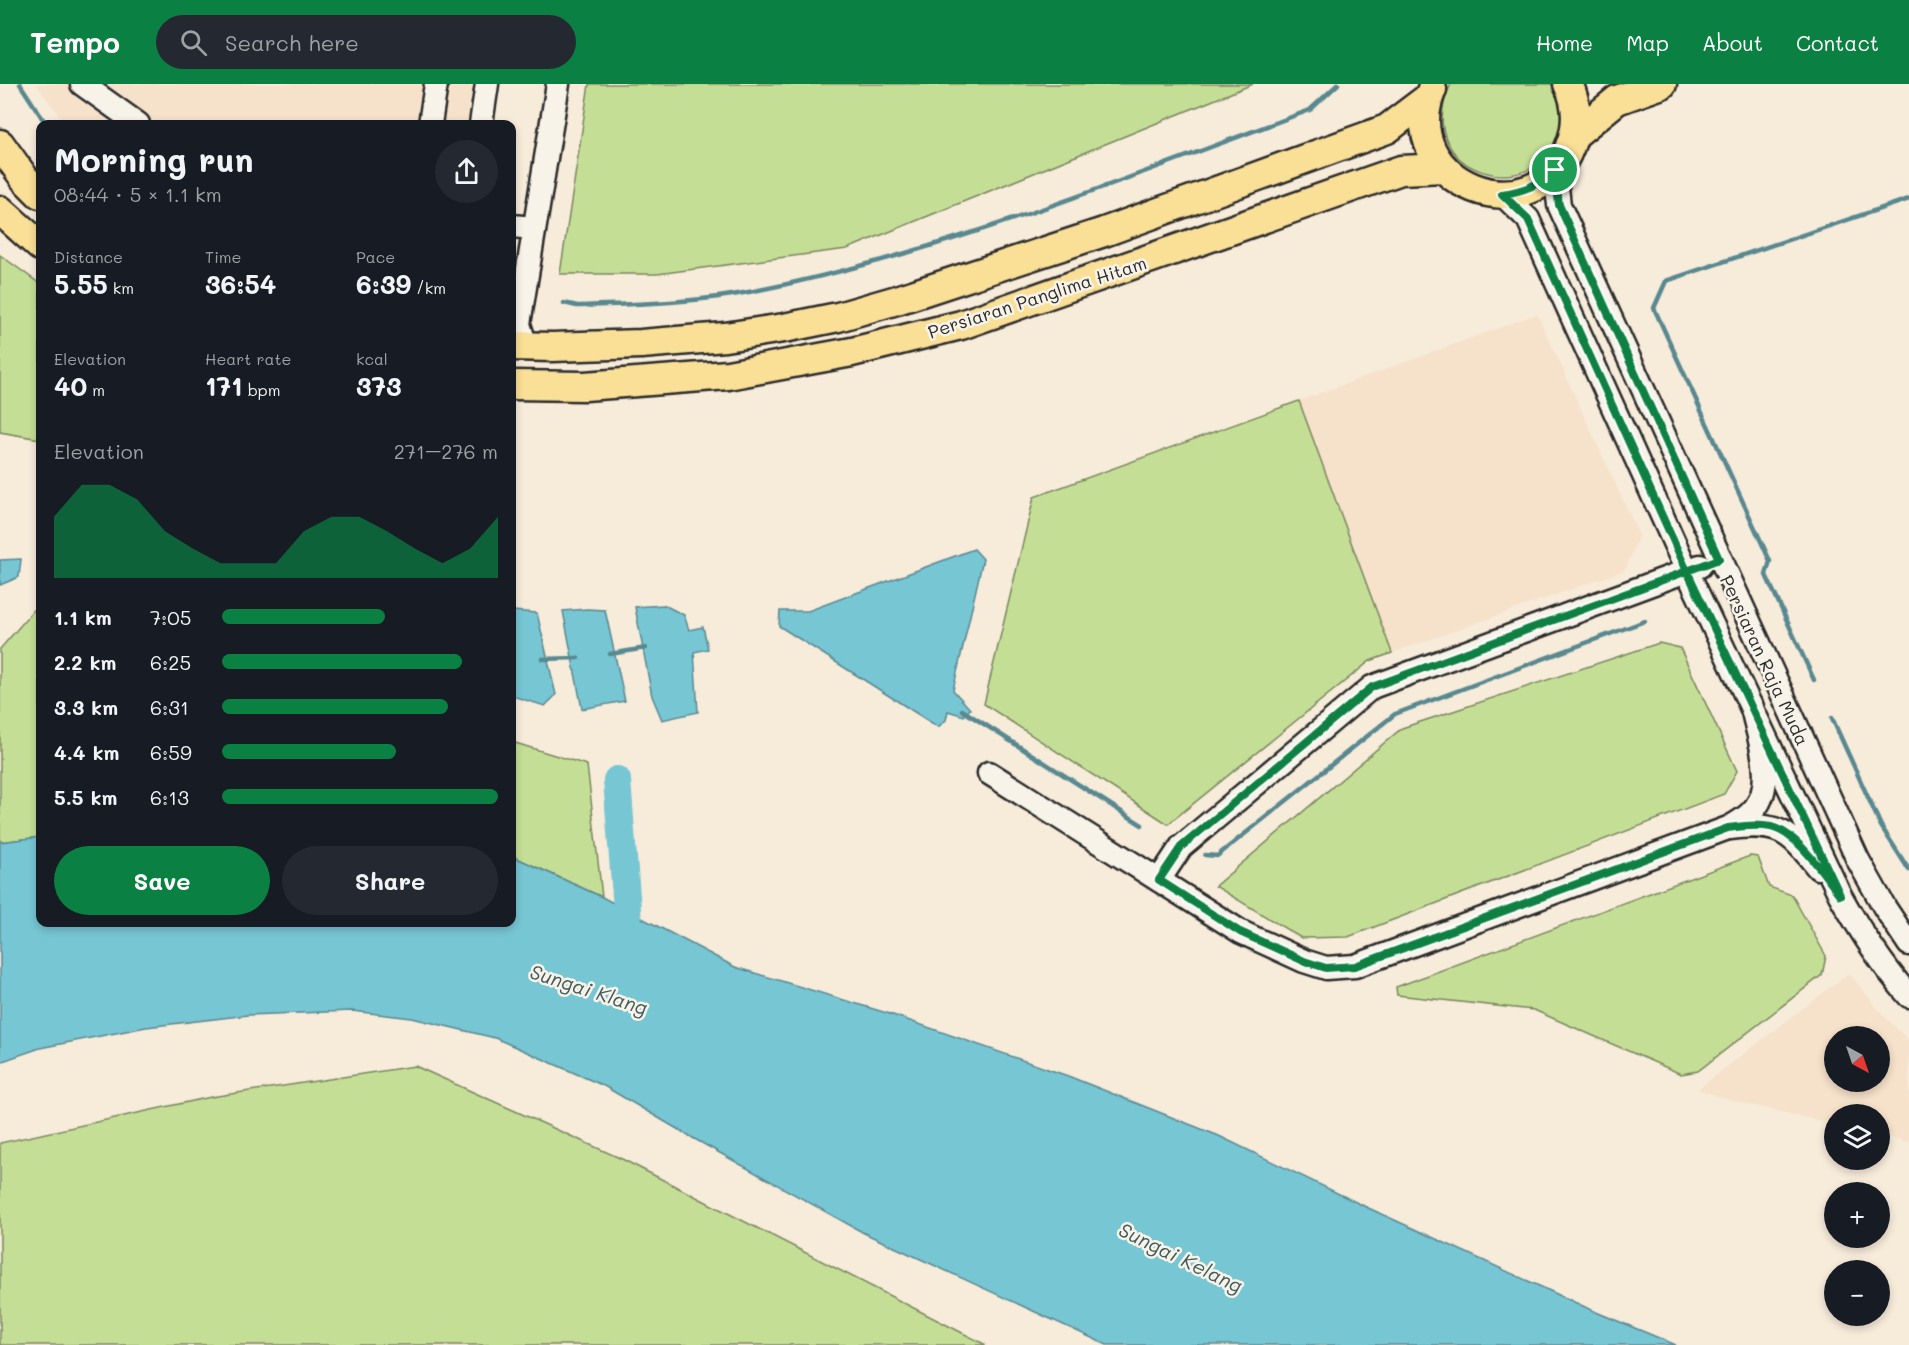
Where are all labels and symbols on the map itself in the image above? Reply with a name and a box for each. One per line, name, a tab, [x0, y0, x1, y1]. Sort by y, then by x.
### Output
pin	[1529, 144, 1580, 195]
street label: Persiaran Panglima Hitam	[925, 250, 1149, 344]
street label: Persiaran Raja Muda	[1715, 571, 1815, 749]
water label: Sungai Klang	[527, 958, 651, 1020]
north arrow	[1824, 1026, 1890, 1092]
water label: Sungai Kelang	[1115, 1216, 1247, 1298]

